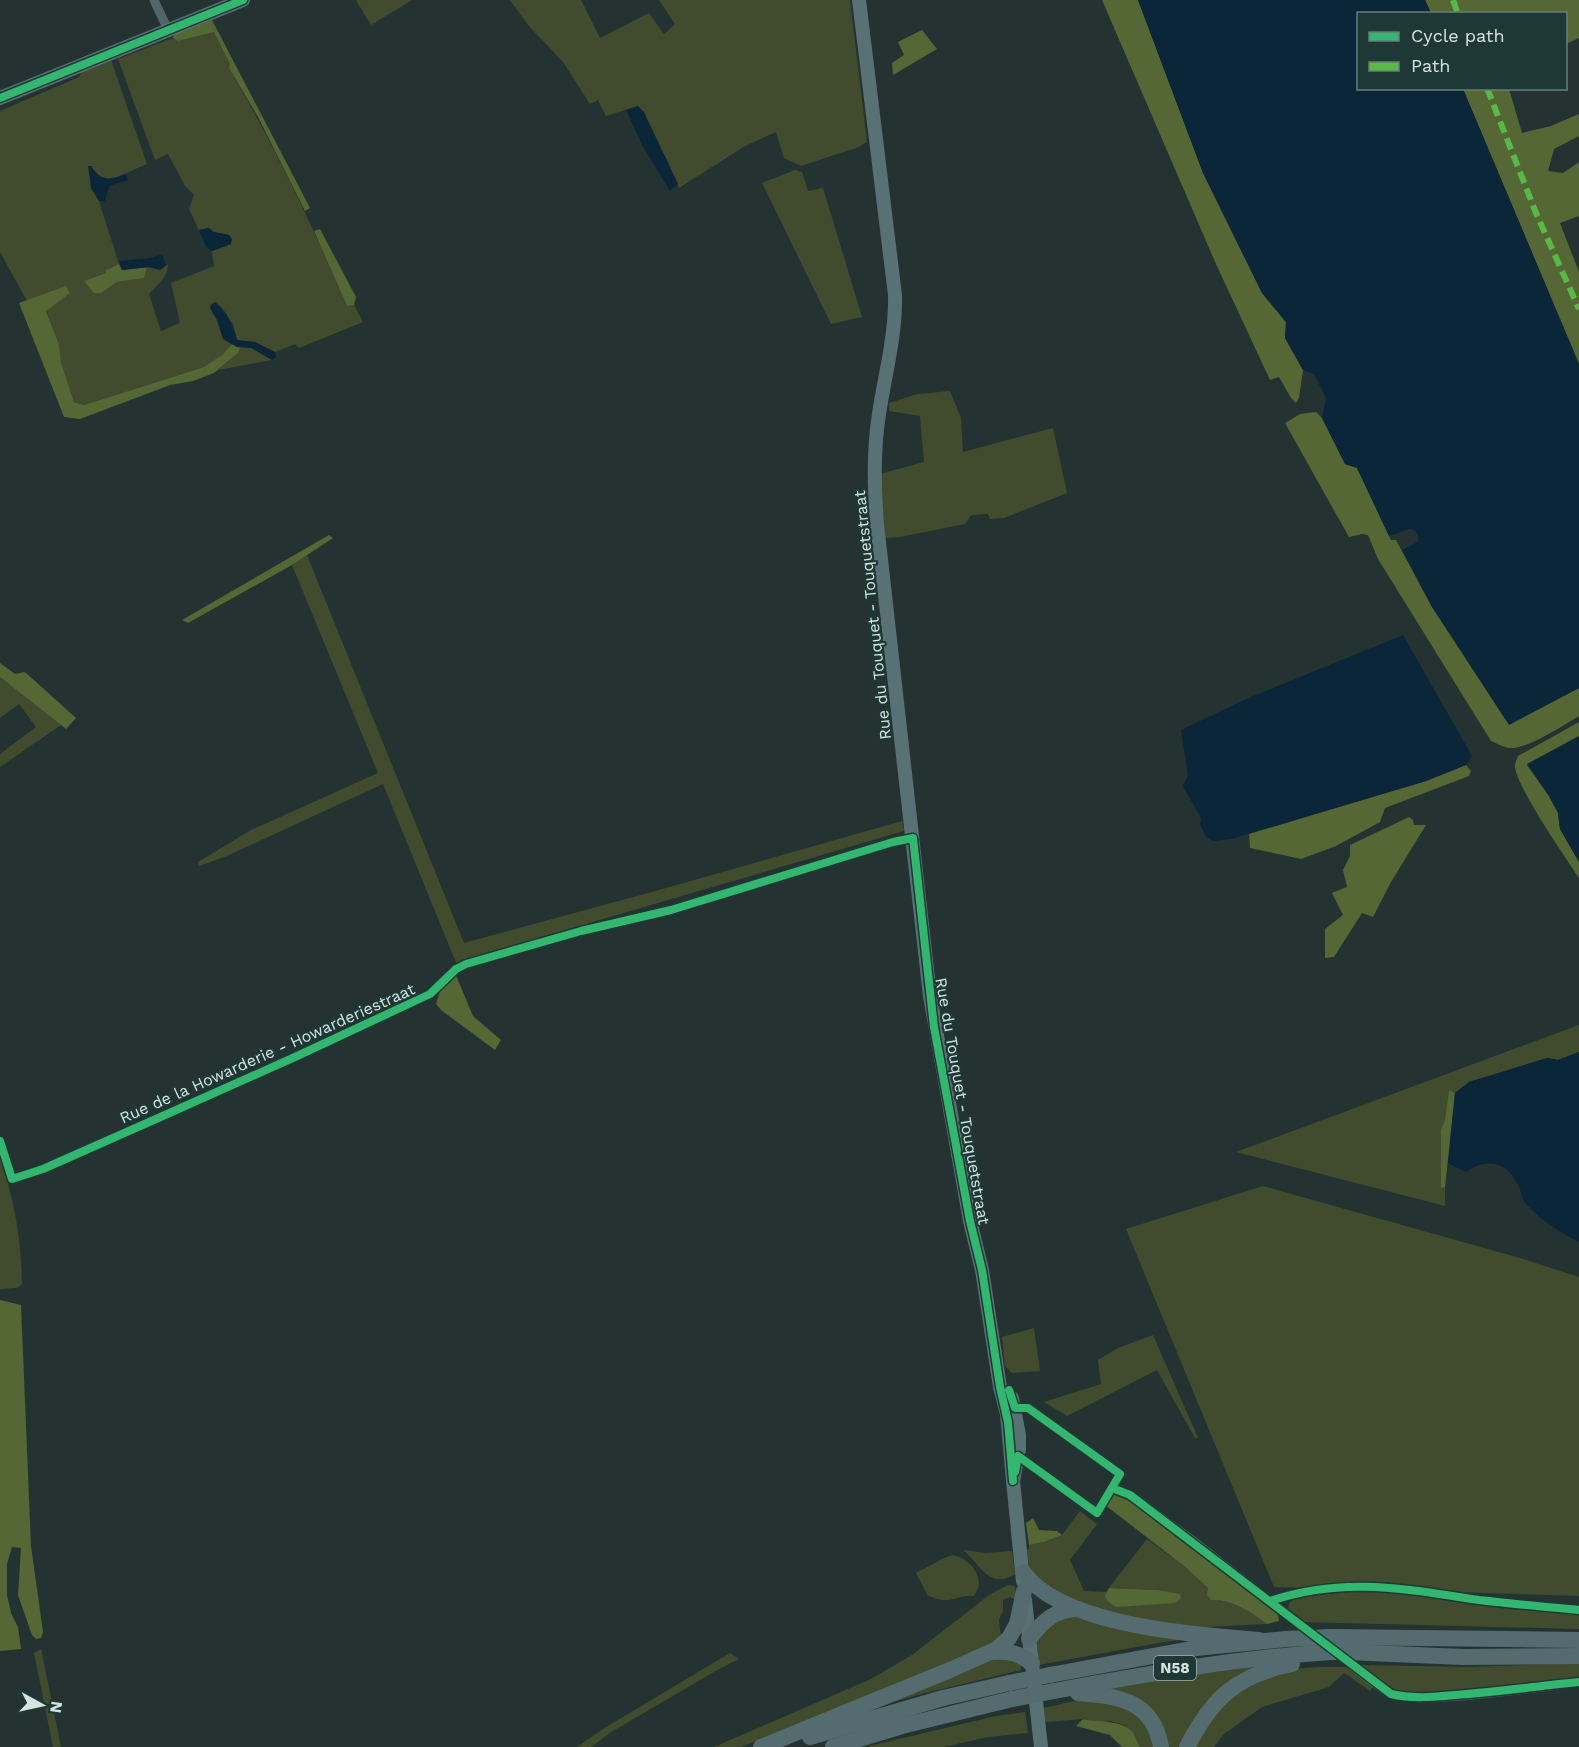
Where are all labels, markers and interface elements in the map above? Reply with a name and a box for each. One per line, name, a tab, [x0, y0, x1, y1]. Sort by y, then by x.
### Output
legend	[1357, 12, 1567, 90]
text: Cycle path	[1411, 25, 1505, 46]
text: Path	[1411, 55, 1451, 76]
street label: Rue du Touquet - Touquetstraat	[850, 489, 895, 740]
street label: Rue du Touquet - Touquetstraat	[931, 976, 994, 1226]
street label: Rue de la Howarderie - Howarderiestraat	[117, 979, 418, 1127]
road number: N58	[1154, 1656, 1196, 1680]
north arrow	[12, 1675, 72, 1735]
text: N	[46, 1700, 67, 1714]

